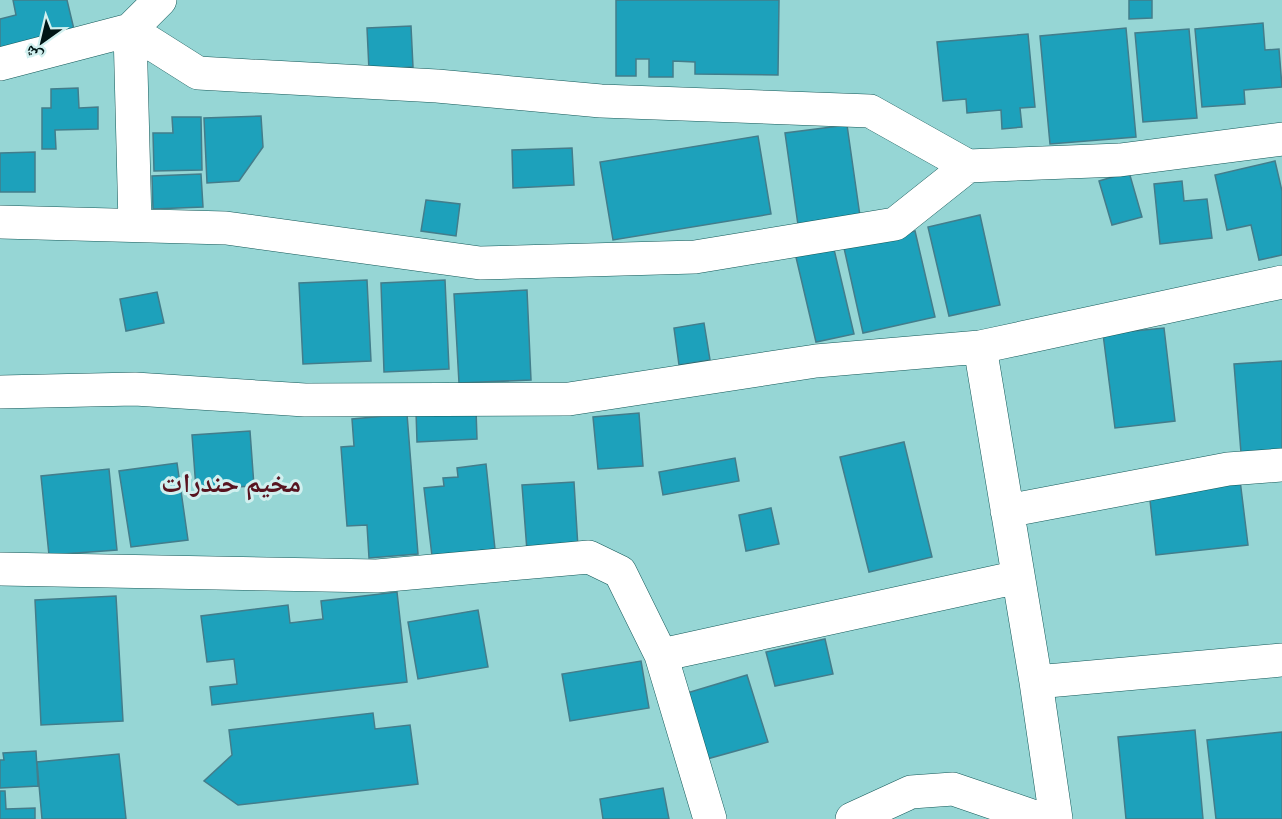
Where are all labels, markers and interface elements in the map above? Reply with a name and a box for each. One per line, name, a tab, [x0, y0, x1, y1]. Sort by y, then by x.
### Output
north arrow	[12, 12, 72, 72]
text: ش	[21, 41, 46, 67]
district label: مخيم حندرات	[161, 466, 301, 501]

